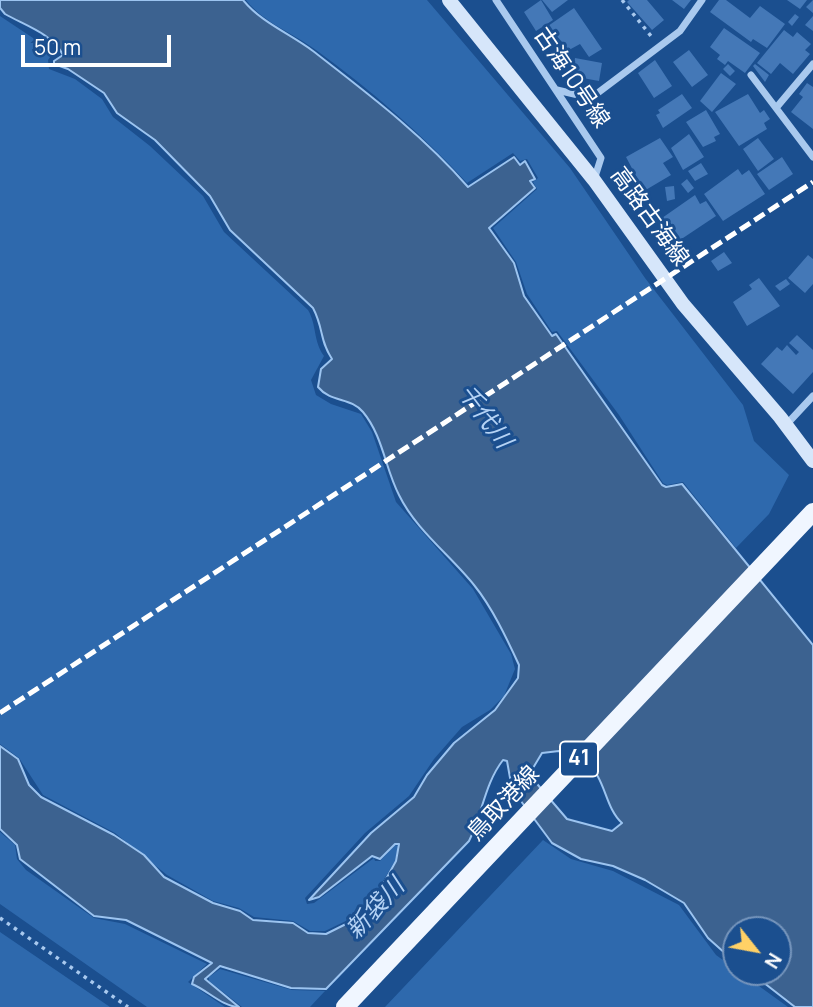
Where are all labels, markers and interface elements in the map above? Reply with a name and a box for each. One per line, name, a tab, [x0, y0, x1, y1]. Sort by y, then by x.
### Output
scale bar	[24, 21, 175, 65]
street label: 古海10号線	[527, 23, 615, 133]
text: 50 m	[34, 33, 81, 61]
street label: 高路古海線	[604, 162, 694, 272]
water label: 千代川	[451, 380, 517, 454]
road number: 41	[560, 742, 598, 776]
street label: 鳥取港線	[463, 761, 545, 847]
water label: 新袋川	[341, 873, 411, 945]
north arrow	[722, 916, 792, 986]
text: N	[759, 948, 788, 973]

